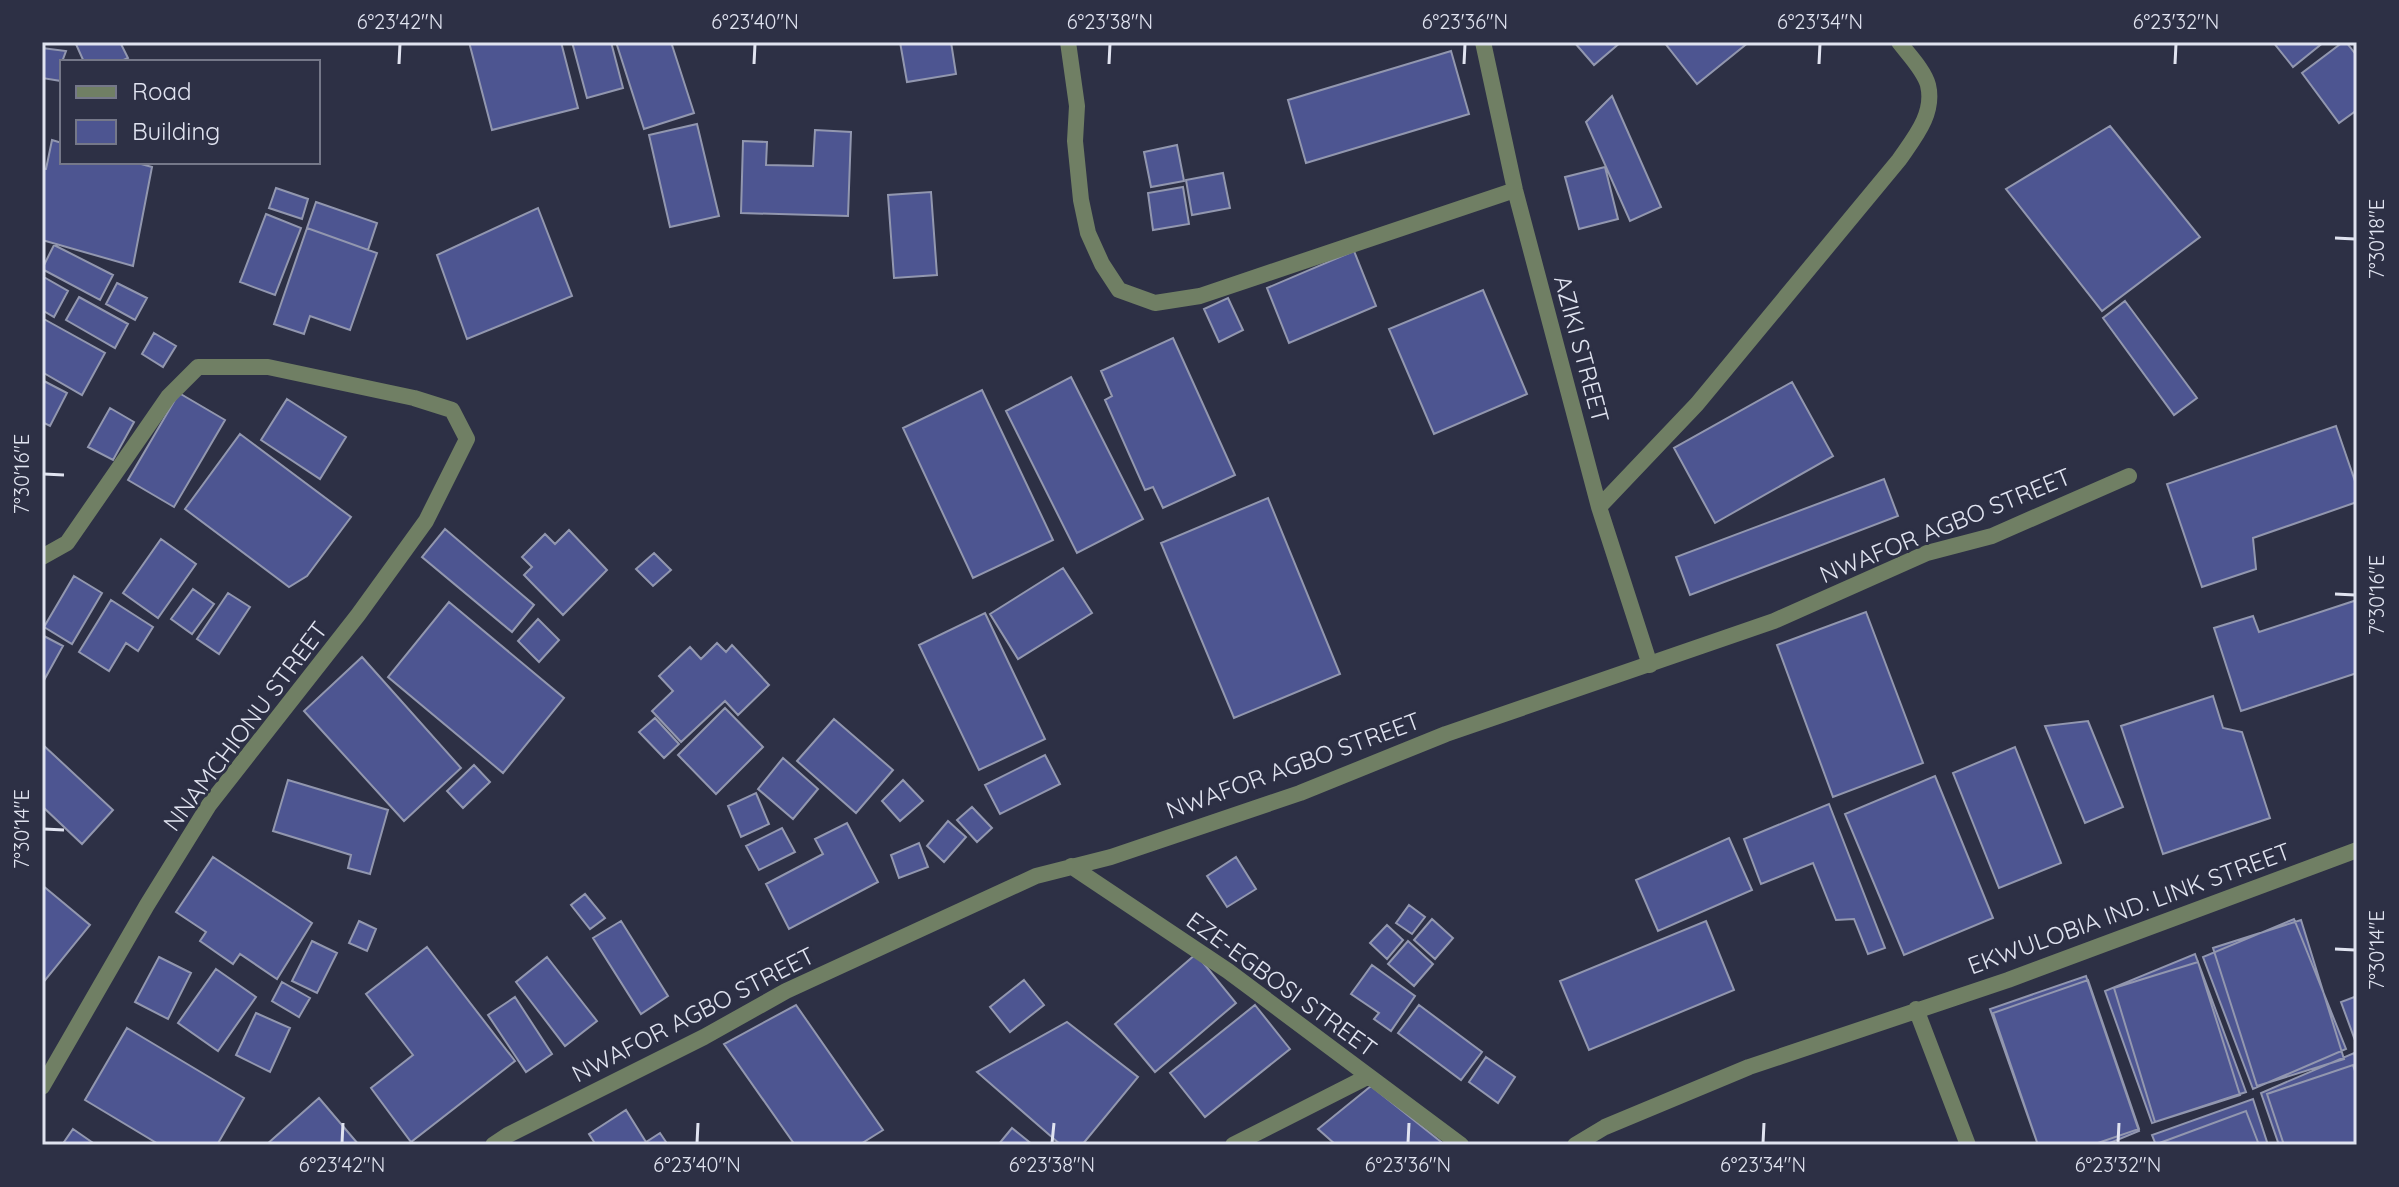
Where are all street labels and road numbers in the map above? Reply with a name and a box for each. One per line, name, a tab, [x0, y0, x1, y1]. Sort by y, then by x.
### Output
street label: AZIKI STREET	[1548, 272, 1616, 426]
street label: NWAFOR AGBO STREET	[1815, 461, 2075, 589]
street label: NNAMCHIONU STREET	[156, 615, 334, 837]
street label: NWAFOR AGBO STREET	[1162, 705, 1424, 825]
street label: EKWULOBIA IND. LINK STREET	[1964, 836, 2294, 980]
street label: EZE-EGBOSI STREET	[1181, 905, 1383, 1063]
street label: NWAFOR AGBO STREET	[567, 940, 819, 1088]

